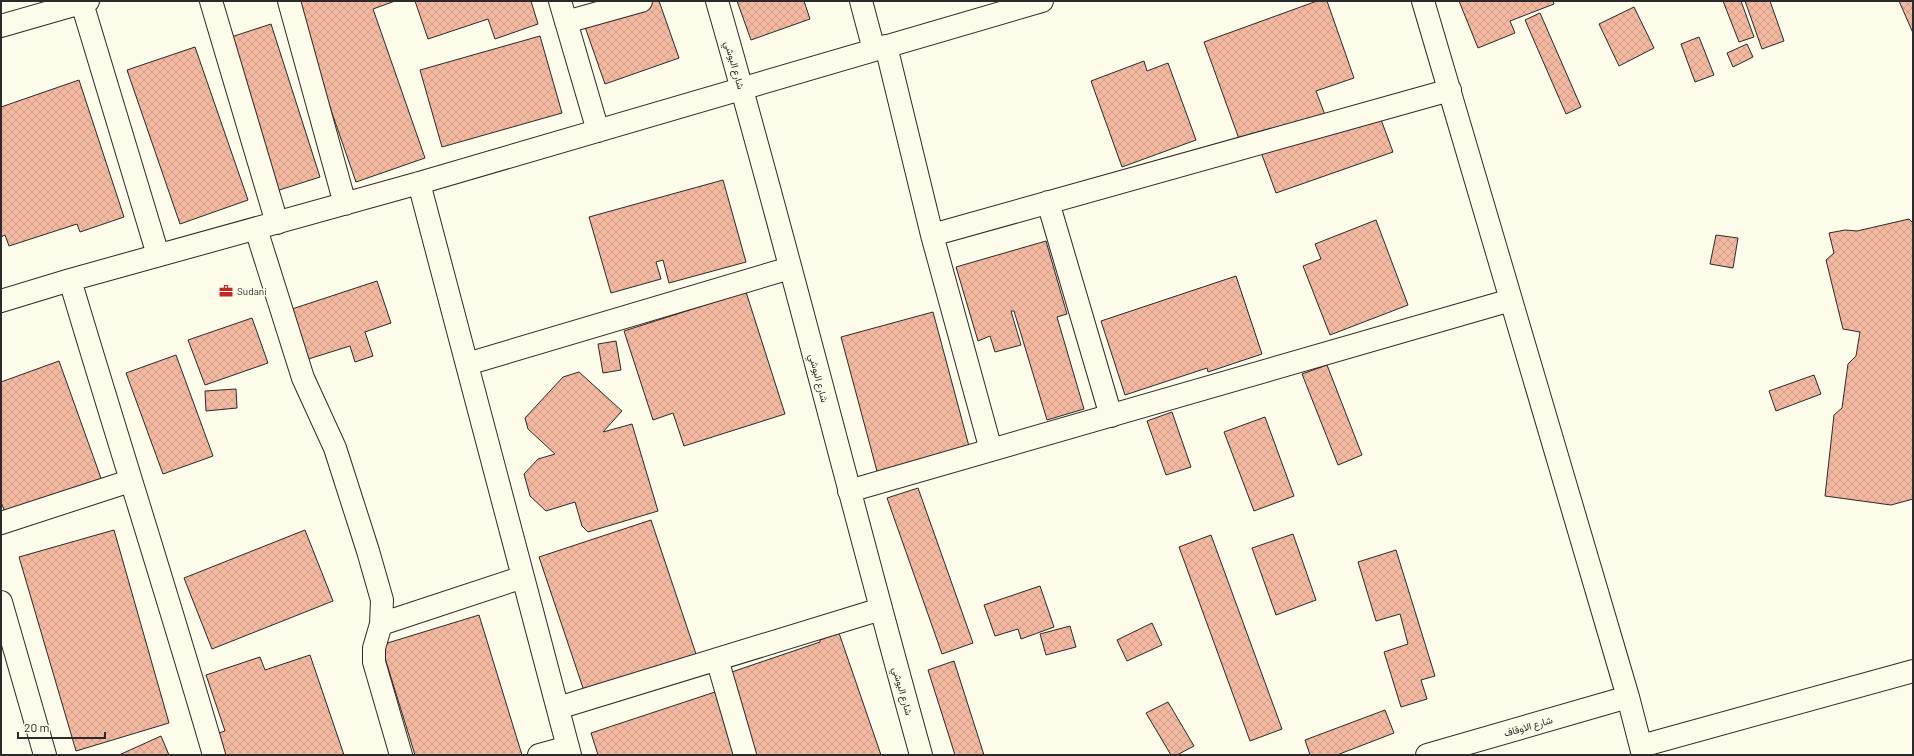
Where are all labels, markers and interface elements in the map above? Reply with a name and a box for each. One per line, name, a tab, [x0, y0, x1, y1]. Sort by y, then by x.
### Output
street label: شارع البوشي	[720, 40, 748, 91]
office icon: Sudani	[218, 283, 234, 299]
place label: Sudani	[237, 285, 267, 297]
street label: شارع البوشي	[804, 352, 831, 404]
street label: شارع البوشي	[888, 666, 916, 717]
street label: شارع الاوقاف	[1502, 713, 1554, 740]
scale bar	[18, 714, 105, 740]
text: 20 m	[24, 720, 50, 734]

